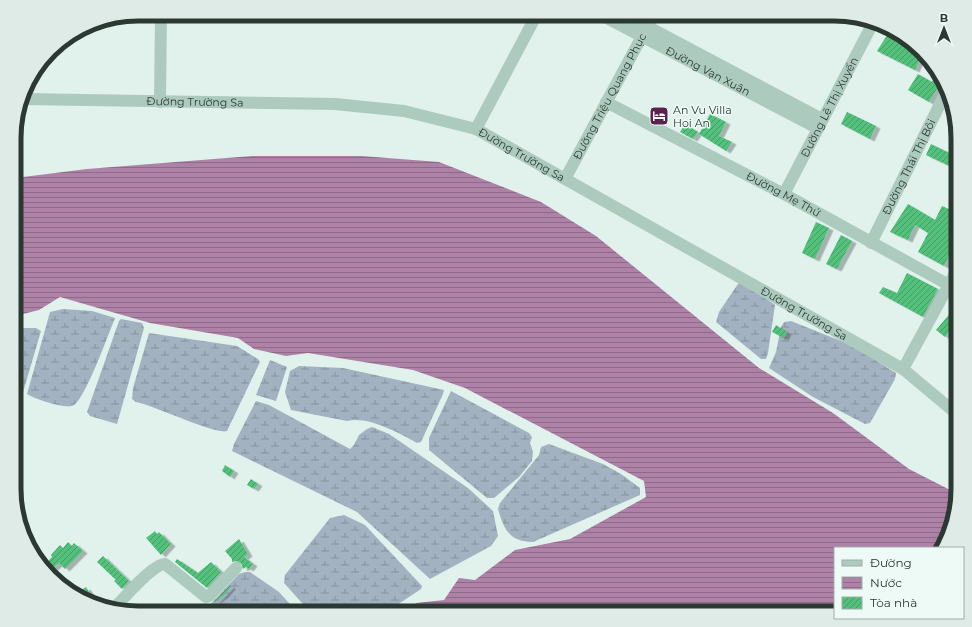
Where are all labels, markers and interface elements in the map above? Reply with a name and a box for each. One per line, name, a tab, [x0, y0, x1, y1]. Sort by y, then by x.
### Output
north arrow	[924, 8, 964, 48]
text: B	[940, 11, 948, 25]
street label: Đường Triệu Quang Phục	[570, 31, 649, 162]
street label: Đường Vạn Xuân	[663, 43, 753, 99]
street label: Đường Lê Thị Xuyến	[797, 55, 861, 160]
street label: Đường Trường Sa	[146, 94, 244, 110]
place label: An Vu Villa Hoi An	[673, 103, 732, 130]
hotel icon: An Vu Villa Hoi An	[648, 105, 670, 127]
street label: Đường Thái Thị Bôi	[879, 117, 938, 217]
street label: Đường Trường Sa	[476, 125, 567, 185]
street label: Đường Mẹ Thứ	[744, 169, 824, 220]
street label: Đường Trường Sa	[758, 284, 850, 343]
legend	[834, 547, 964, 619]
text: Đường	[870, 555, 912, 570]
text: Nước	[870, 575, 902, 590]
text: Tòa nhà	[870, 595, 917, 610]

